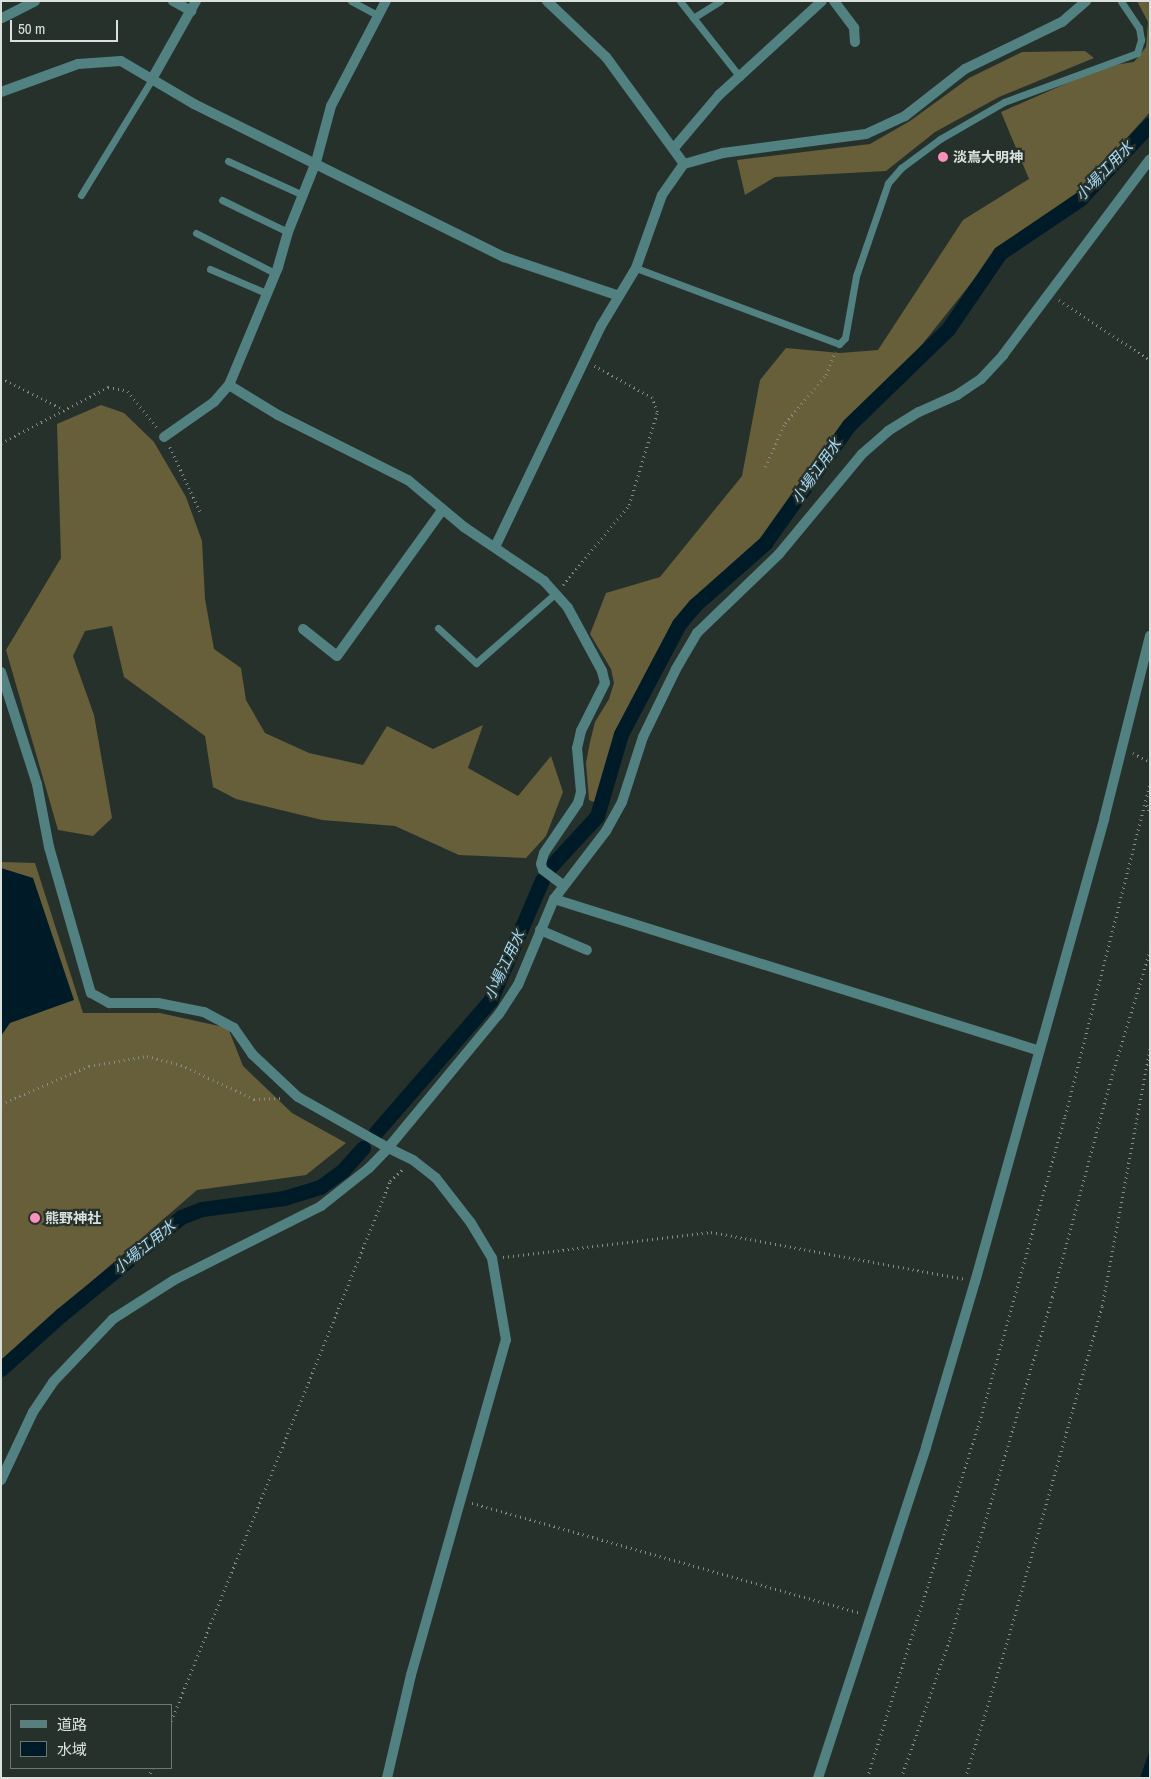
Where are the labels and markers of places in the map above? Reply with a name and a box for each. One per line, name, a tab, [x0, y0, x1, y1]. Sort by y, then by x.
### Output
place label: 淡嶌大明神	[953, 149, 1023, 165]
marker: 淡嶌大明神	[937, 151, 949, 163]
place label: 熊野神社	[45, 1210, 101, 1226]
marker: 熊野神社	[29, 1212, 41, 1224]

